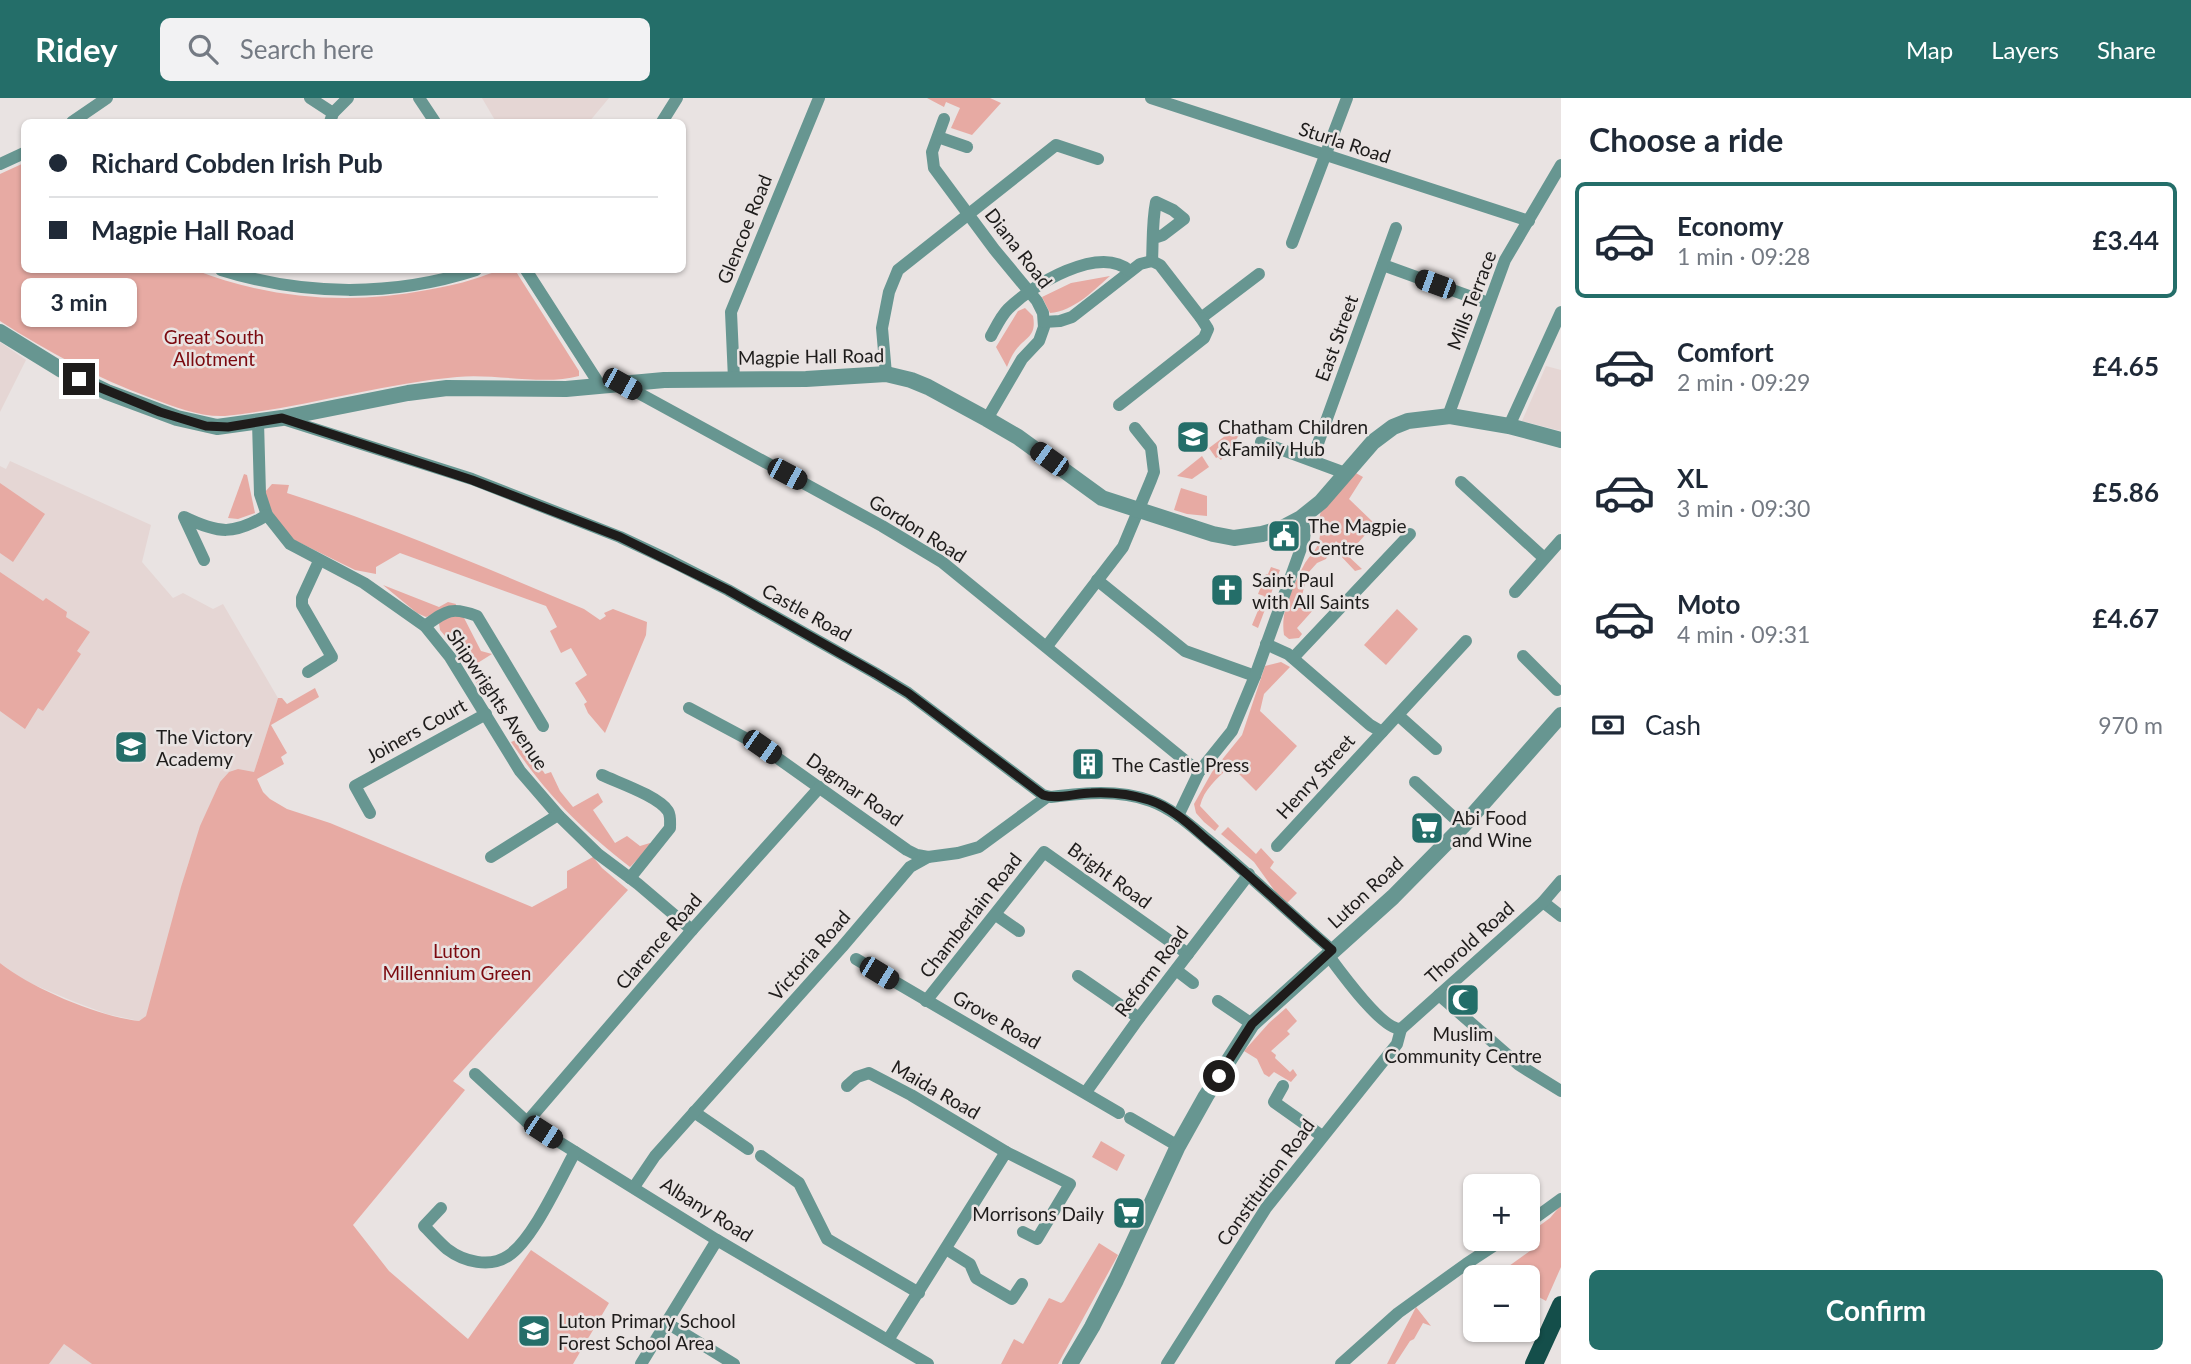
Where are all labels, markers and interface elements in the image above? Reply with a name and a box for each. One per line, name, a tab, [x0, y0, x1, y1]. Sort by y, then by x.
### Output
search box	[160, 18, 650, 81]
text: Ridey	[35, 29, 118, 69]
icon: search	[184, 30, 222, 68]
text: Search here	[240, 33, 374, 65]
text: Map	[1906, 35, 1953, 64]
text: Layers	[1991, 35, 2059, 64]
text: Share	[2097, 35, 2156, 64]
street label: Sturla Road	[1296, 116, 1394, 168]
text: Choose a ride	[1589, 120, 1783, 159]
text: Richard Cobden Irish Pub	[91, 147, 383, 179]
street label: Glencoe Road	[712, 171, 776, 287]
street label: Diana Road	[981, 203, 1057, 293]
icon: car	[1593, 209, 1656, 272]
text: Economy	[1677, 210, 1783, 242]
text: Magpie Hall Road	[91, 214, 295, 246]
text: £3.44	[2093, 224, 2159, 256]
text: 1 min · 09:28	[1677, 242, 1810, 270]
street label: Mills Terrace	[1442, 247, 1500, 353]
car	[1412, 267, 1459, 301]
callout: 3 min	[21, 278, 137, 327]
text: 3 min	[50, 288, 108, 316]
street label: East Street	[1310, 291, 1362, 384]
park label: Great South Allotment	[164, 325, 264, 370]
icon: car	[1593, 335, 1656, 398]
text: Comfort	[1677, 336, 1774, 368]
street label: Magpie Hall Road	[738, 343, 884, 369]
text: £4.65	[2093, 350, 2159, 382]
route end	[63, 363, 95, 395]
car	[599, 365, 646, 403]
text: 2 min · 09:29	[1677, 368, 1810, 396]
place label: Chatham Children &Family Hub	[1218, 415, 1368, 460]
school or university icon: Chatham Children &Family Hub	[1174, 418, 1212, 456]
car	[1026, 438, 1073, 480]
car	[764, 455, 811, 493]
icon: car	[1593, 461, 1656, 524]
text: XL	[1677, 462, 1708, 494]
text: £5.86	[2093, 476, 2159, 508]
street label: Gordon Road	[865, 489, 971, 567]
text: 3 min · 09:30	[1677, 494, 1810, 522]
place label: The Magpie Centre	[1308, 514, 1406, 559]
public building icon: The Magpie Centre	[1265, 517, 1303, 555]
place label: Saint Paul with All Saints	[1252, 568, 1369, 613]
church icon: Saint Paul with All Saints	[1208, 571, 1246, 609]
street label: Castle Road	[758, 578, 856, 646]
icon: car	[1593, 587, 1656, 650]
text: Moto	[1677, 588, 1740, 620]
text: £4.67	[2093, 602, 2159, 634]
text: 4 min · 09:31	[1677, 620, 1810, 648]
street label: Shipwrights Avenue	[442, 624, 554, 774]
street label: Joiners Court	[362, 693, 470, 767]
icon: cash	[1589, 706, 1627, 744]
text: Cash	[1645, 709, 1701, 741]
text: 970 m	[2098, 711, 2163, 739]
place label: The Victory Academy	[156, 725, 253, 770]
car	[739, 726, 786, 768]
school or university icon: The Victory Academy	[112, 728, 150, 766]
street label: Henry Street	[1271, 729, 1359, 823]
building icon: The Castle Press	[1069, 745, 1107, 783]
street label: Dagmar Road	[802, 747, 908, 831]
place label: The Castle Press	[1112, 753, 1249, 776]
place label: Abi Food and Wine	[1452, 806, 1532, 851]
supermarket icon: Abi Food and Wine	[1408, 809, 1446, 847]
street label: Bright Road	[1064, 837, 1156, 913]
street label: Chamberlain Road	[914, 848, 1026, 982]
street label: Luton Road	[1322, 851, 1408, 933]
street label: Clarence Road	[610, 888, 706, 994]
street label: Thorold Road	[1420, 896, 1518, 988]
street label: Victoria Road	[764, 905, 854, 1005]
street label: Reform Road	[1109, 921, 1193, 1021]
park label: Luton Millennium Green	[383, 939, 531, 984]
car	[856, 953, 903, 993]
mosque icon: Muslim Community Centre	[1444, 981, 1482, 1019]
street label: Grove Road	[949, 985, 1045, 1053]
place label: Muslim Community Centre	[1384, 1022, 1542, 1067]
street label: Maida Road	[888, 1054, 984, 1124]
route start	[1203, 1060, 1235, 1092]
car	[520, 1112, 567, 1152]
street label: Constitution Road	[1211, 1114, 1319, 1250]
street label: Albany Road	[657, 1172, 757, 1246]
map controls	[1463, 1174, 1540, 1342]
button: +	[1463, 1174, 1540, 1251]
supermarket icon: Morrisons Daily	[1110, 1194, 1148, 1232]
place label: Morrisons Daily	[972, 1202, 1104, 1225]
button: −	[1463, 1265, 1540, 1342]
button: Confirm	[1589, 1270, 2163, 1350]
place label: Luton Primary School Forest School Area	[558, 1309, 736, 1354]
school or university icon: Luton Primary School Forest School Area	[515, 1312, 553, 1350]

